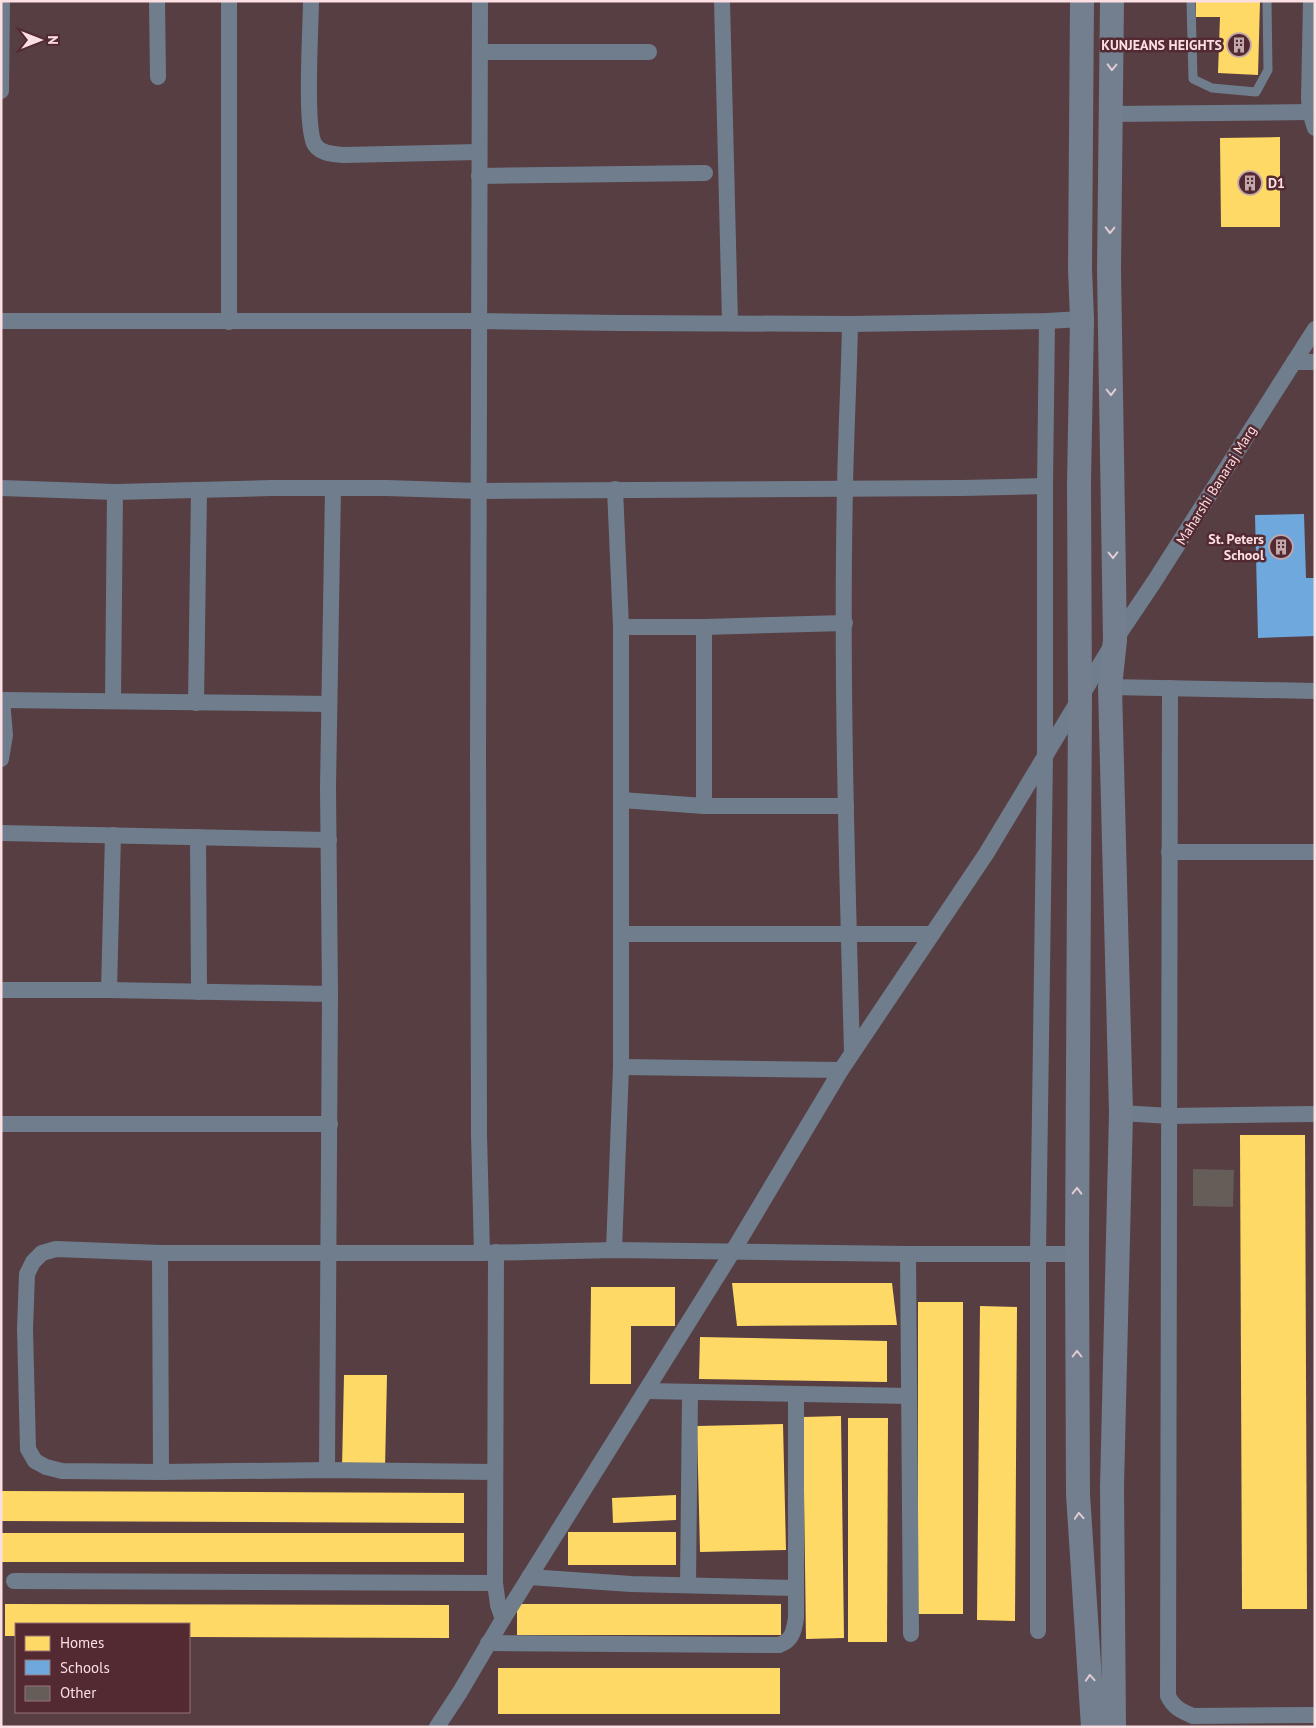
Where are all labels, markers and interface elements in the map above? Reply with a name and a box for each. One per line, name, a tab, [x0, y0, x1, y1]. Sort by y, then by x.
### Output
north arrow	[15, 15, 65, 65]
building icon: KUNJEANS HEIGHTS	[1226, 32, 1252, 58]
text: N	[44, 35, 62, 45]
place label: KUNJEANS HEIGHTS	[1101, 36, 1222, 54]
one-way arrow	[1106, 64, 1117, 72]
building icon: D1	[1237, 170, 1263, 196]
place label: D1	[1268, 174, 1285, 192]
one-way arrow	[1105, 226, 1115, 234]
one-way arrow	[1106, 389, 1116, 397]
street label: Maharshi Banaraj Marg	[1172, 422, 1260, 548]
place label: St. Peters School	[1208, 530, 1265, 564]
building icon: St. Peters School	[1268, 534, 1294, 560]
one-way arrow	[1108, 552, 1118, 559]
one-way arrow	[1072, 1187, 1083, 1195]
one-way arrow	[1072, 1349, 1082, 1357]
one-way arrow	[1074, 1512, 1085, 1520]
legend	[15, 1623, 190, 1713]
text: Homes	[60, 1633, 104, 1652]
text: Schools	[60, 1658, 110, 1677]
one-way arrow	[1085, 1674, 1096, 1682]
text: Other	[60, 1683, 96, 1702]

